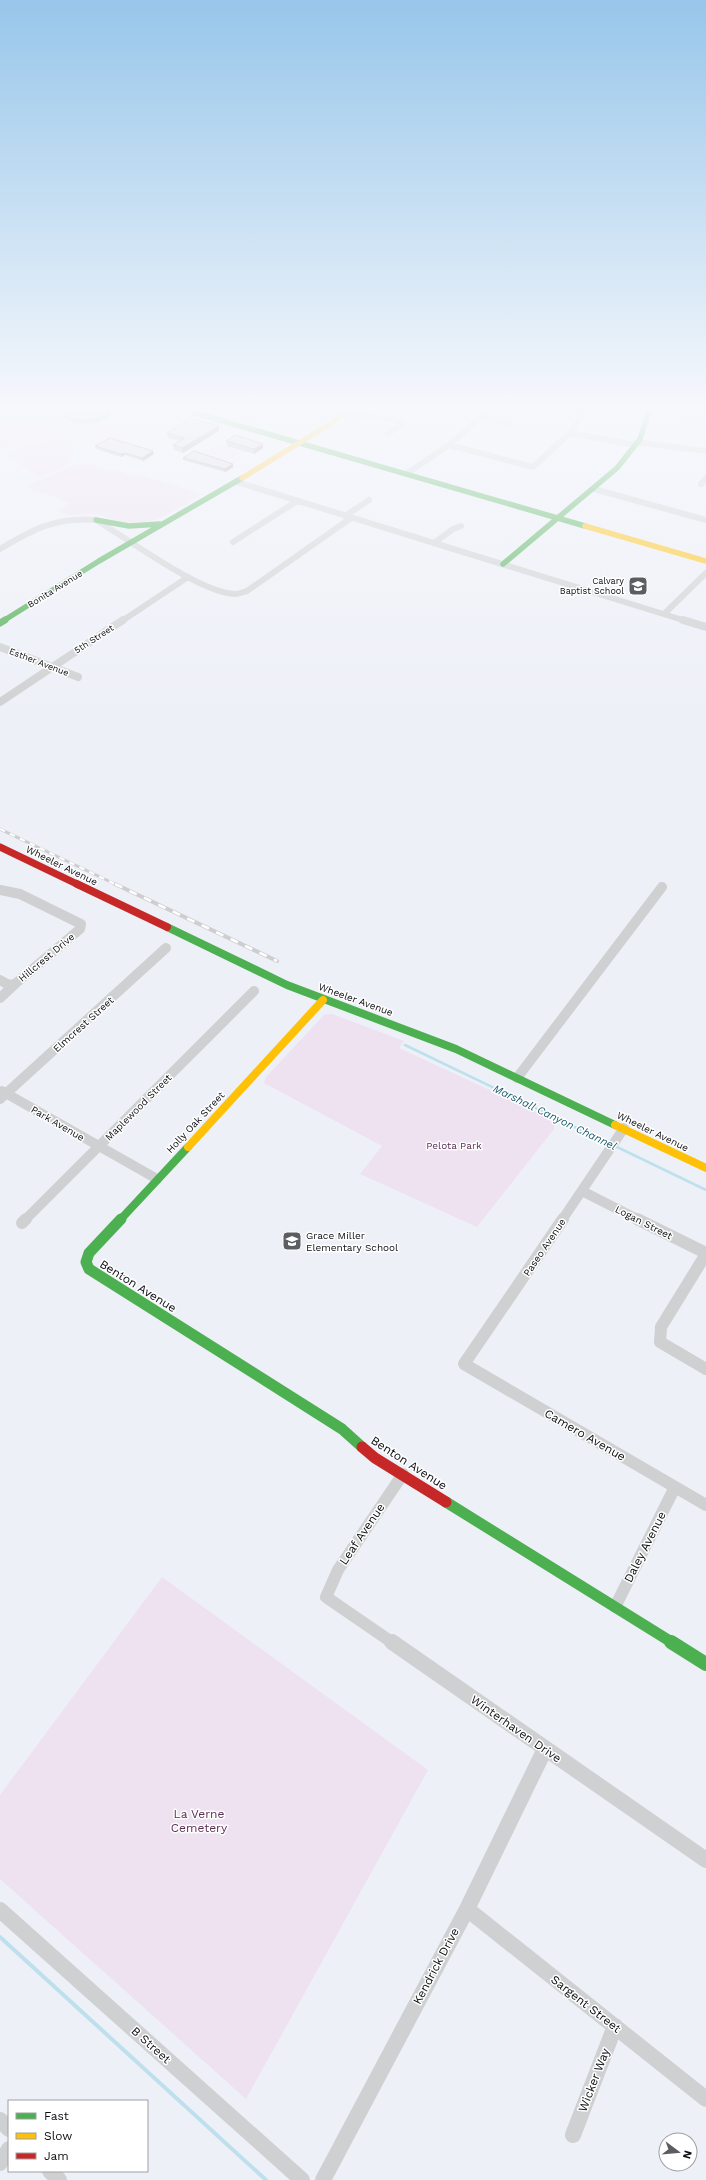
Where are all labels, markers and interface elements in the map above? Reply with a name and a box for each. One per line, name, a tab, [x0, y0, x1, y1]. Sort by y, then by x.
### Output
street label: Bonita Avenue	[26, 568, 84, 610]
school or university icon: Calvary Baptist School	[627, 575, 649, 597]
place label: Calvary Baptist School	[560, 576, 624, 596]
street label: 5th Street	[73, 623, 116, 655]
street label: Esther Avenue	[8, 646, 70, 678]
street label: Wheeler Avenue	[24, 843, 100, 888]
street label: Hillcrest Drive	[16, 931, 77, 984]
street label: Wheeler Avenue	[317, 981, 395, 1018]
street label: Elmcrest Street	[51, 994, 116, 1054]
street label: Maplewood Street	[103, 1071, 174, 1143]
water label: Marshall Canyon Channel	[491, 1082, 619, 1153]
street label: Holly Oak Street	[164, 1089, 227, 1155]
street label: Park Avenue	[29, 1104, 87, 1143]
street label: Wheeler Avenue	[615, 1109, 691, 1154]
park label: Pelota Park	[426, 1140, 482, 1151]
street label: Logan Street	[613, 1203, 675, 1242]
street label: Paseo Avenue	[521, 1216, 568, 1278]
school or university icon: Grace Miller Elementary School	[281, 1230, 303, 1252]
place label: Grace Miller Elementary School	[306, 1230, 398, 1253]
street label: Benton Avenue	[97, 1257, 179, 1315]
street label: Camero Avenue	[542, 1406, 628, 1464]
street label: Benton Avenue	[368, 1433, 450, 1493]
street label: Leaf Avenue	[336, 1501, 388, 1567]
street label: Daley Avenue	[621, 1509, 669, 1585]
street label: Winterhaven Drive	[468, 1692, 564, 1766]
park label: La Verne Cemetery	[171, 1807, 228, 1835]
street label: Kendrick Drive	[410, 1925, 462, 2007]
street label: Sargent Street	[548, 1972, 624, 2036]
street label: B Street	[128, 2024, 174, 2066]
street label: Wicker Way	[575, 2045, 613, 2114]
legend	[8, 2100, 148, 2172]
text: Fast	[44, 2109, 69, 2123]
text: Slow	[44, 2129, 72, 2143]
north arrow	[658, 2132, 698, 2172]
text: Jam	[44, 2149, 69, 2163]
text: N	[680, 2149, 695, 2160]

